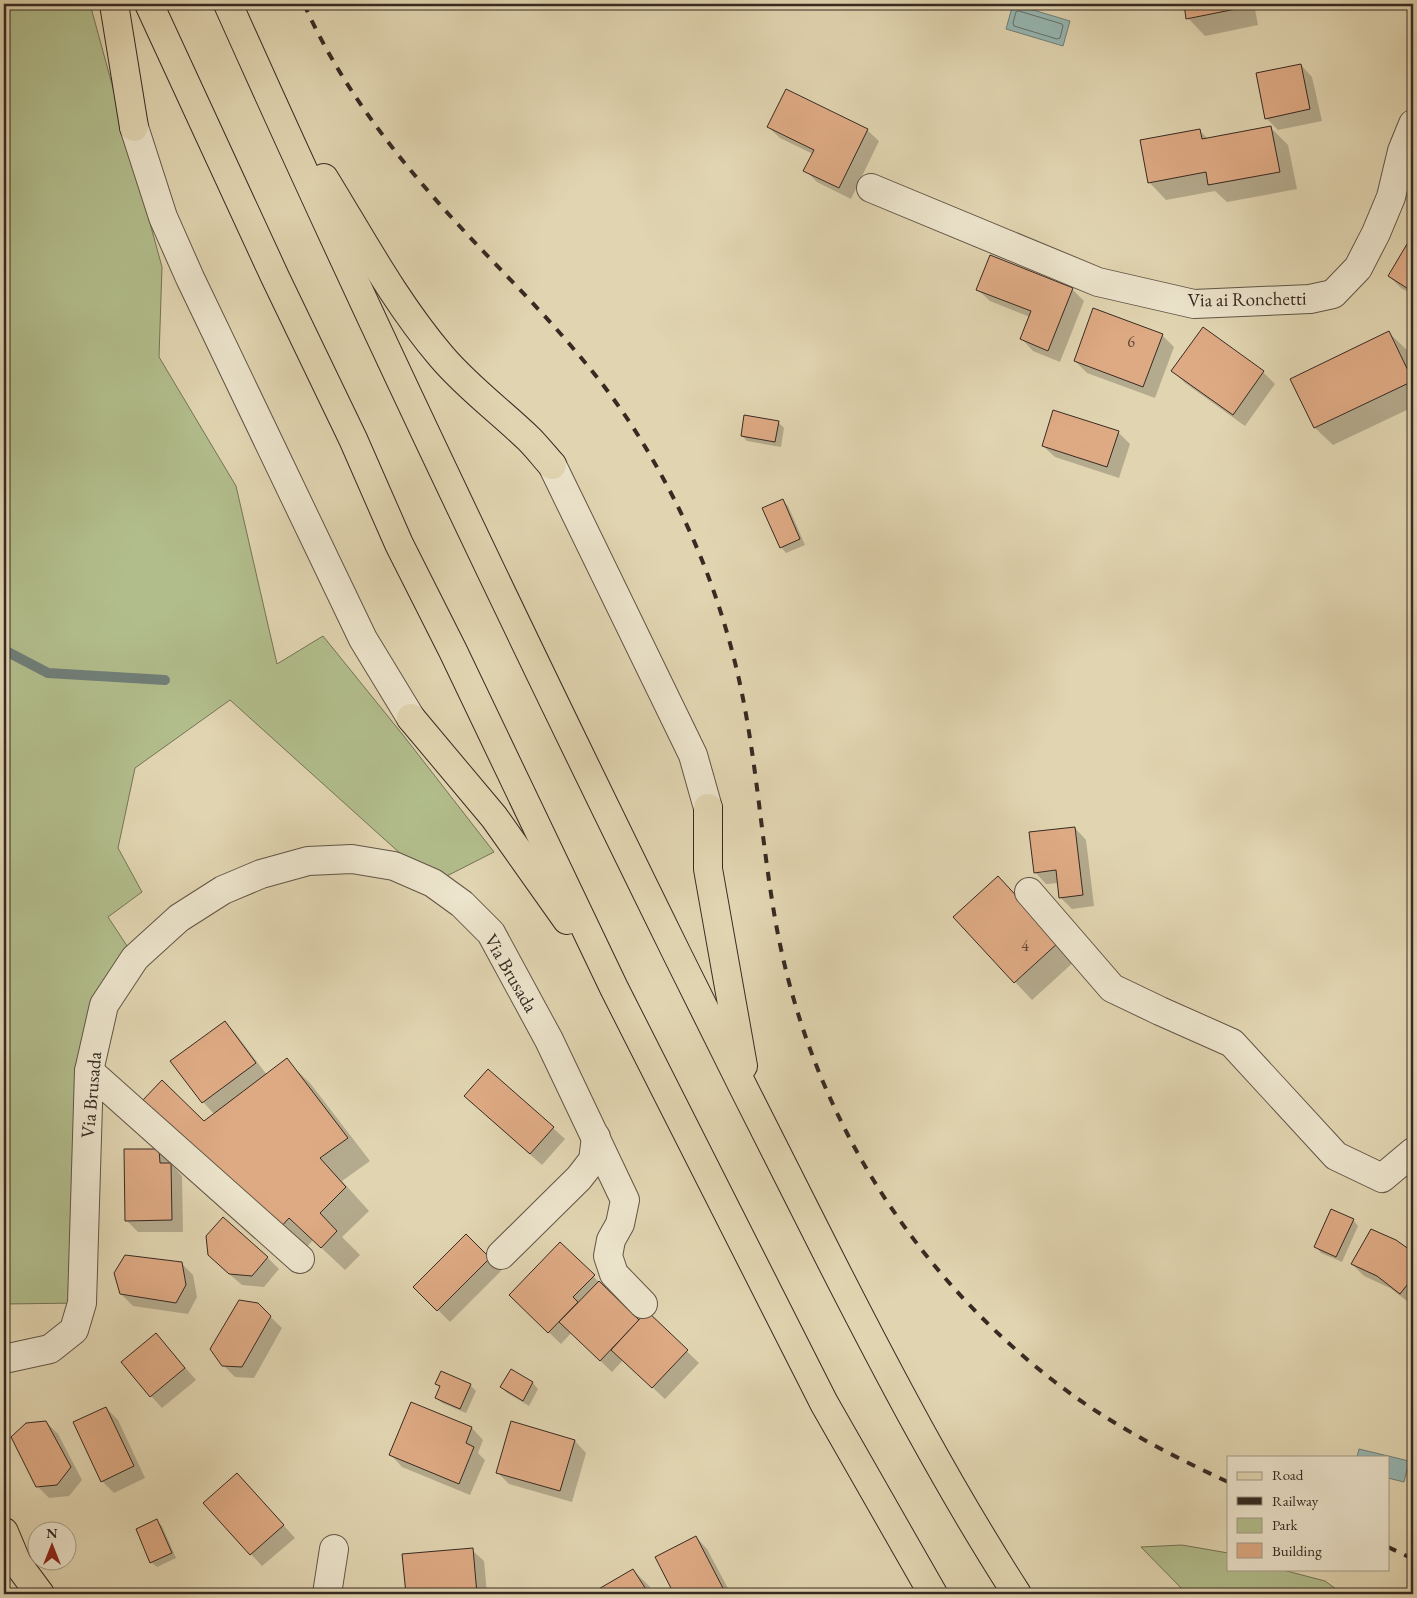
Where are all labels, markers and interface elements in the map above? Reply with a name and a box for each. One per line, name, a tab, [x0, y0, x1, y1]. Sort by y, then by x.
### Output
street label: Via ai Ronchetti	[1187, 285, 1307, 313]
house number: 6	[1127, 331, 1135, 352]
street label: Via Brusada	[478, 929, 544, 1017]
house number: 4	[1021, 935, 1029, 956]
street label: Via Brusada	[75, 1050, 107, 1139]
legend	[1227, 1456, 1390, 1570]
text: Road	[1272, 1465, 1304, 1484]
text: Railway	[1272, 1491, 1319, 1510]
text: Park	[1272, 1515, 1299, 1534]
north arrow	[28, 1520, 78, 1570]
text: N	[46, 1524, 58, 1542]
text: Building	[1272, 1541, 1322, 1560]

